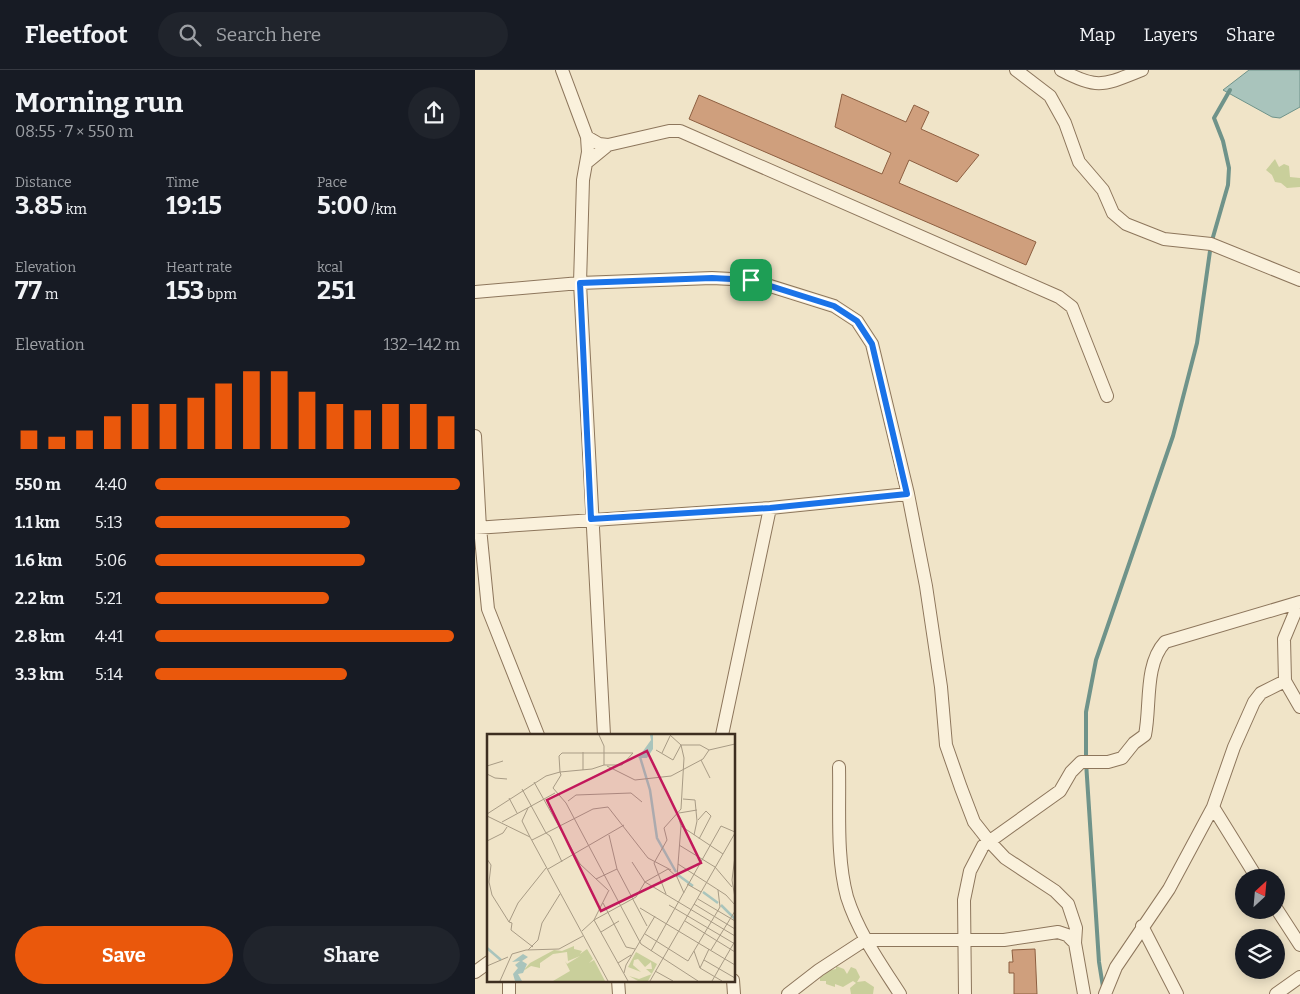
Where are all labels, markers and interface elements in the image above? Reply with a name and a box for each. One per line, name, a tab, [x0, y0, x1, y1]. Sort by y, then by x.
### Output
search box	[158, 12, 508, 57]
text: Fleetfoot	[25, 21, 128, 49]
icon: search	[176, 21, 204, 49]
text: Search here	[216, 23, 321, 46]
text: Map	[1079, 24, 1115, 46]
text: Layers	[1143, 24, 1198, 46]
text: Share	[1226, 24, 1275, 46]
text: Morning run	[15, 86, 183, 119]
button: share	[408, 87, 460, 139]
text: 08:55 · 7 × 550 m	[15, 122, 133, 141]
text: Distance	[15, 174, 72, 191]
text: Time	[166, 174, 199, 191]
text: Pace	[317, 174, 347, 191]
text: 3.85	[15, 191, 63, 221]
text: 19:15	[166, 191, 222, 221]
text: 5:00	[317, 191, 368, 221]
text: km	[63, 201, 87, 218]
text: /km	[368, 201, 397, 218]
text: Elevation	[15, 259, 76, 276]
text: Heart rate	[166, 259, 232, 276]
text: kcal	[317, 259, 343, 276]
pin	[730, 259, 772, 301]
icon: arrive	[737, 266, 765, 294]
text: 77	[15, 276, 42, 306]
text: 153	[166, 276, 204, 306]
text: 251	[317, 276, 355, 306]
text: m	[42, 286, 58, 303]
text: bpm	[204, 286, 237, 303]
text: Elevation	[15, 335, 85, 354]
text: 132–142 m	[383, 335, 460, 354]
text: 550 m	[15, 475, 61, 494]
text: 4:40	[95, 475, 127, 494]
text: 1.1 km	[15, 513, 60, 532]
text: 5:13	[95, 513, 123, 532]
text: 1.6 km	[15, 551, 62, 570]
text: 5:06	[95, 551, 127, 570]
text: 2.2 km	[15, 589, 64, 608]
text: 5:21	[95, 589, 122, 608]
text: 2.8 km	[15, 627, 65, 646]
text: 4:41	[95, 627, 124, 646]
text: 3.3 km	[15, 665, 64, 684]
text: 5:14	[95, 665, 123, 684]
inset map	[487, 734, 735, 982]
north arrow	[1235, 869, 1285, 919]
map controls	[1235, 869, 1285, 979]
button: Save	[15, 926, 233, 984]
button: Share	[243, 926, 460, 984]
button: layers	[1235, 929, 1285, 979]

